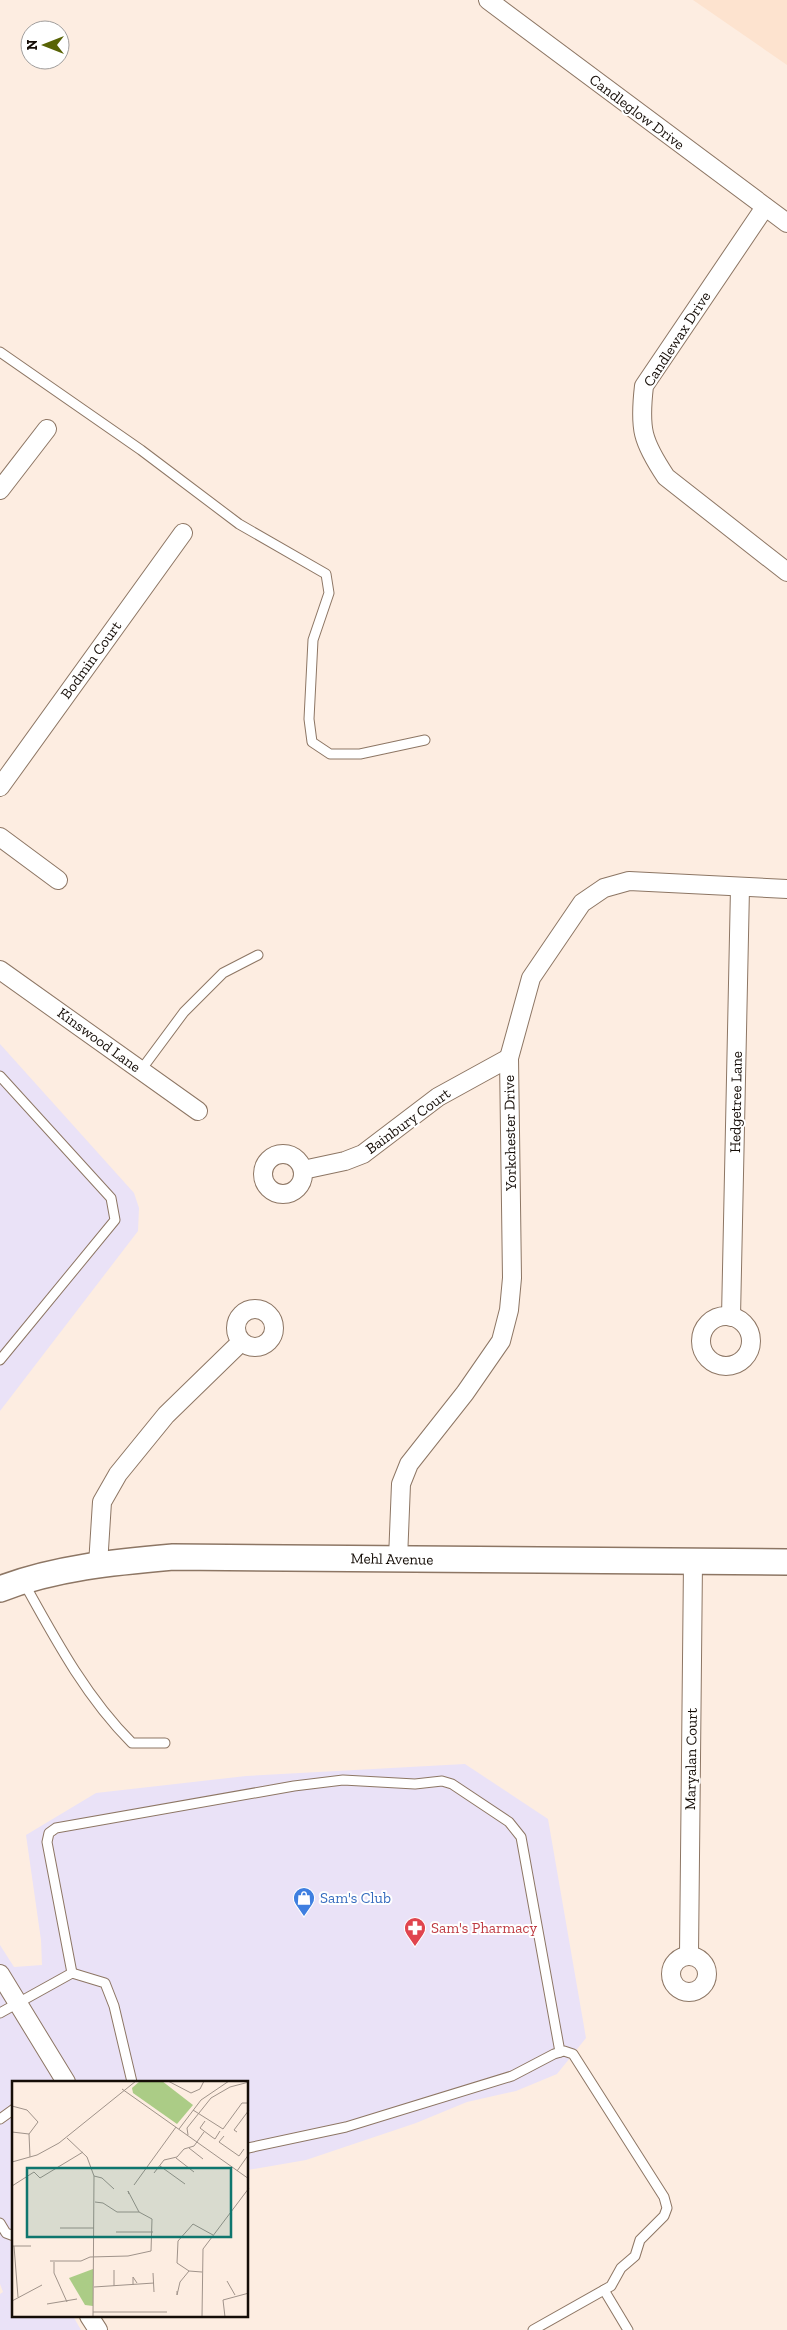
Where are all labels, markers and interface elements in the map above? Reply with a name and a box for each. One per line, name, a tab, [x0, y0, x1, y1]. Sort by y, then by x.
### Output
north arrow	[20, 20, 70, 70]
text: N	[24, 39, 41, 50]
street label: Candleglow Drive	[586, 70, 688, 154]
street label: Candlewax Drive	[640, 288, 714, 390]
street label: Bodmin Court	[57, 617, 126, 702]
street label: Kinswood Lane	[54, 1004, 144, 1076]
street label: Hedgetree Lane	[726, 1051, 746, 1153]
street label: Yorkchester Drive	[500, 1075, 520, 1192]
street label: Bainbury Court	[362, 1084, 454, 1158]
street label: Mehl Avenue	[350, 1549, 434, 1569]
street label: Maryalan Court	[681, 1707, 701, 1810]
shop icon: Sam's Club	[292, 1886, 316, 1917]
place label: Sam's Club	[320, 1889, 391, 1907]
pharmacy icon: Sam's Pharmacy	[403, 1916, 427, 1947]
place label: Sam's Pharmacy	[431, 1919, 537, 1937]
inset map	[12, 2081, 249, 2318]

